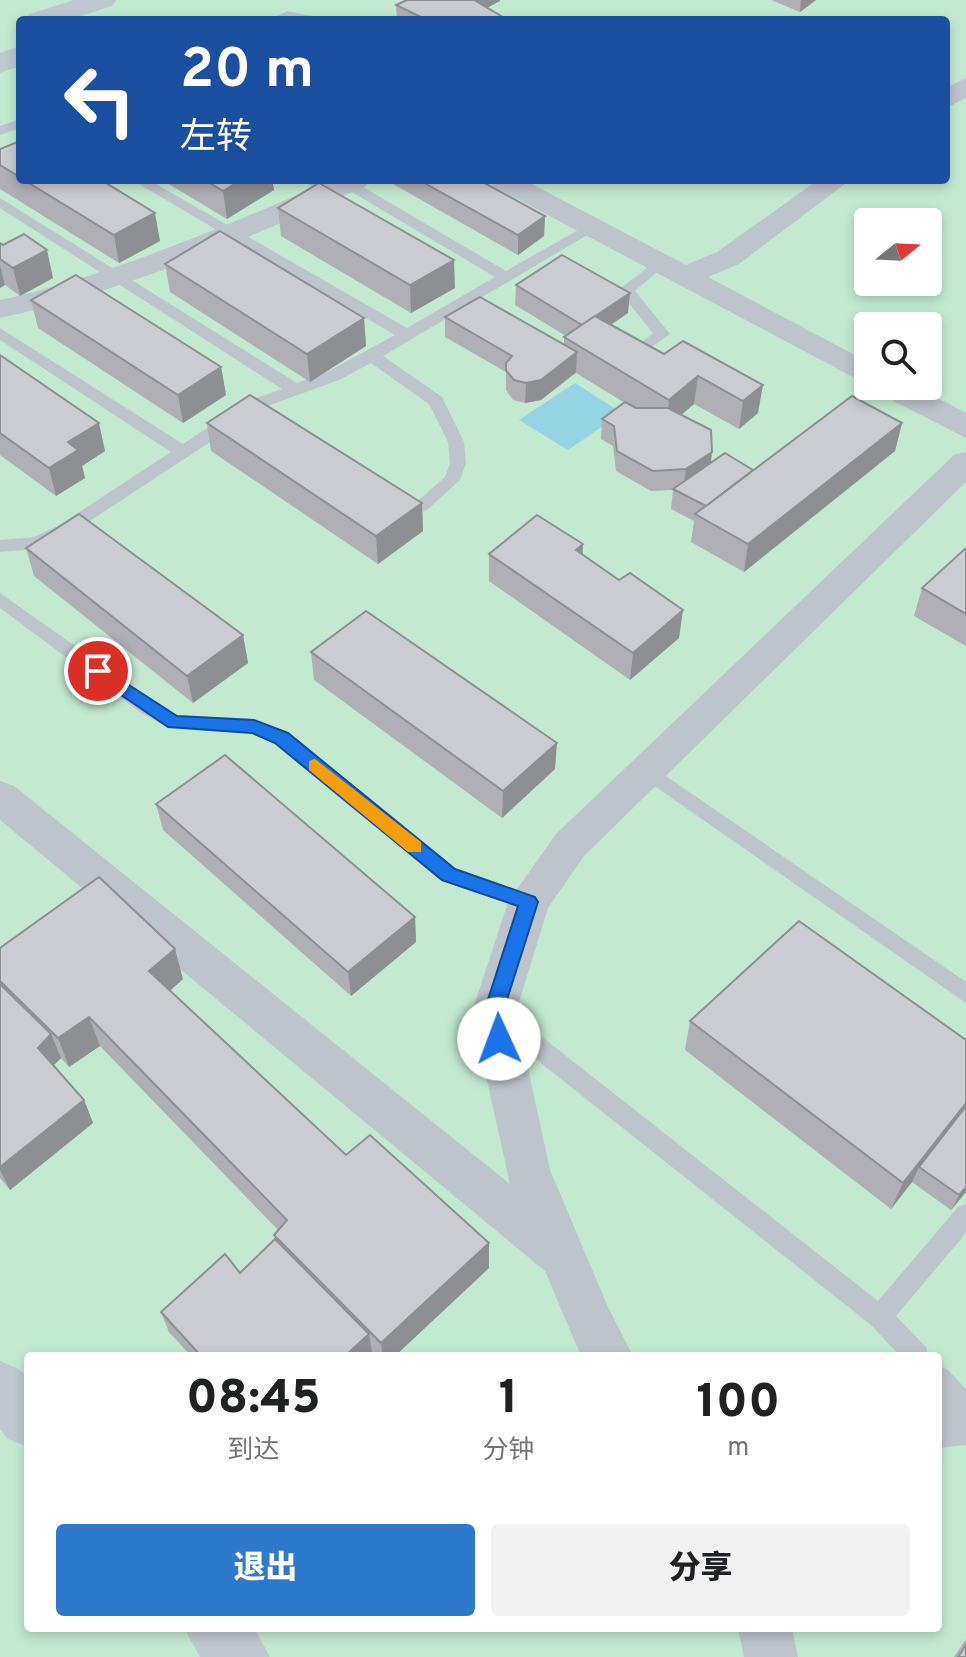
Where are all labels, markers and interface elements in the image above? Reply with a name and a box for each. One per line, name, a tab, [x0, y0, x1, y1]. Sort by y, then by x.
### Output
text: 20 m	[180, 37, 314, 107]
icon: left	[48, 48, 152, 152]
text: 左转	[180, 116, 252, 162]
north arrow	[854, 208, 942, 296]
map controls	[854, 208, 942, 400]
button: search	[854, 312, 942, 400]
pin	[64, 637, 132, 705]
icon: arrive	[76, 649, 120, 693]
position arrow	[457, 997, 541, 1081]
text: 08:45	[186, 1370, 321, 1430]
text: 1	[499, 1370, 518, 1430]
text: 100	[696, 1374, 780, 1434]
text: m	[727, 1432, 749, 1465]
text: 到达	[227, 1435, 279, 1468]
text: 分钟	[482, 1435, 534, 1468]
button: 退出	[56, 1524, 475, 1616]
button: 分享	[491, 1524, 910, 1616]

